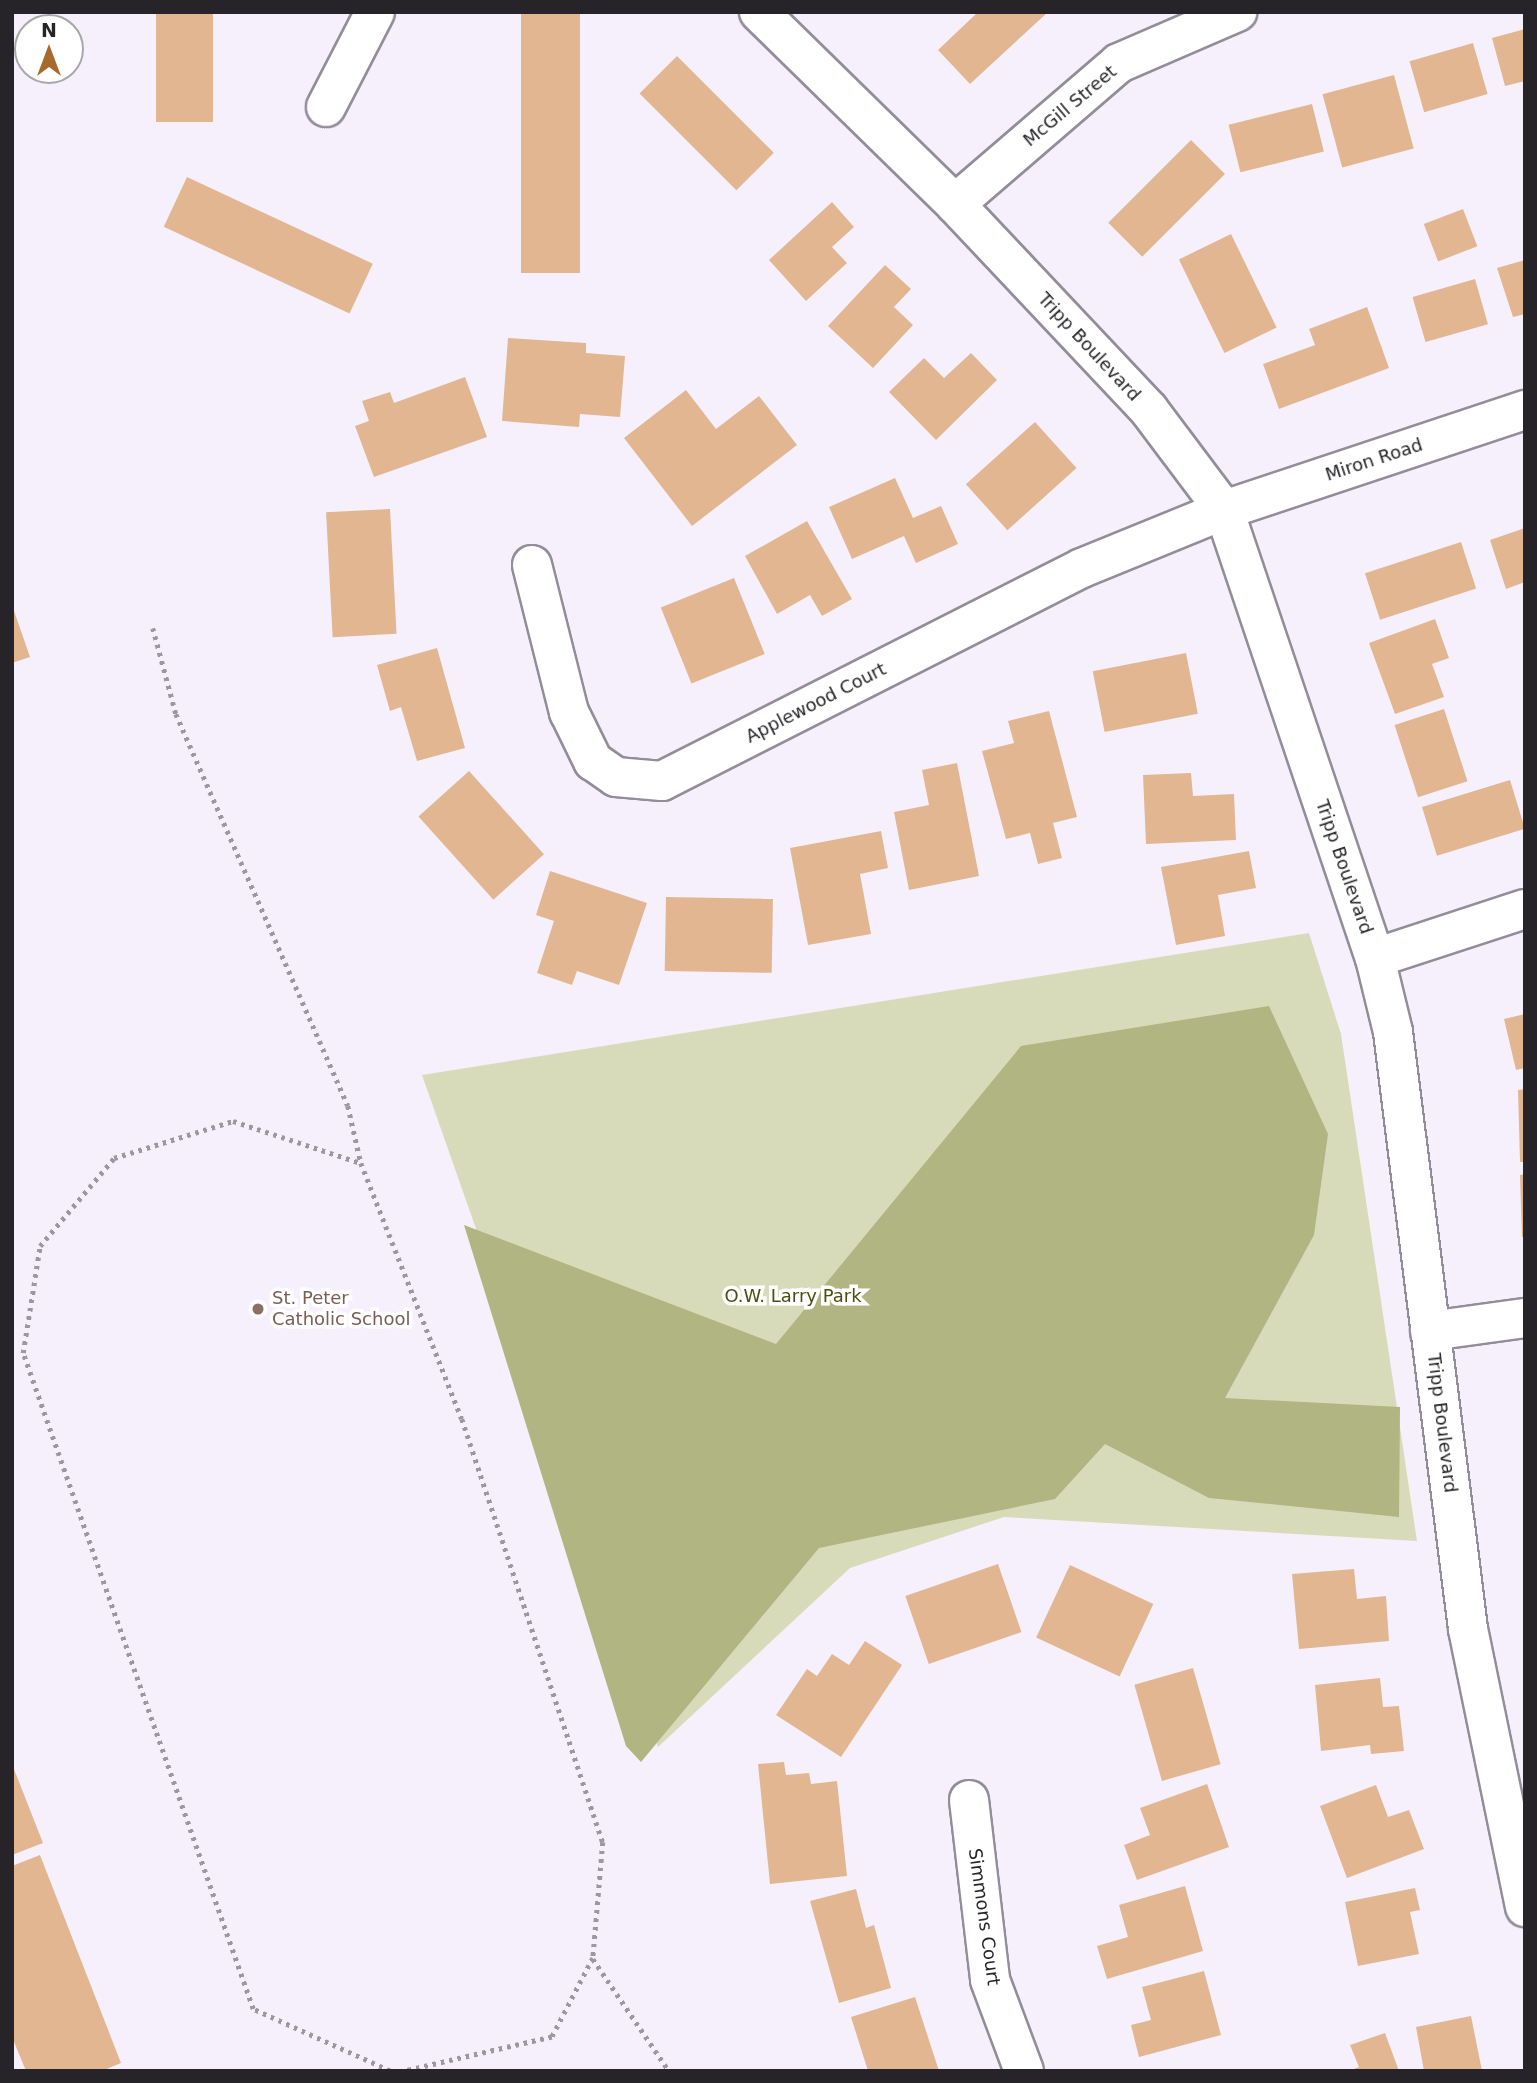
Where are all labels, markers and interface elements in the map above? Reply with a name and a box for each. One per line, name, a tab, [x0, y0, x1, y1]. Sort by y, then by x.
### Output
north arrow	[14, 14, 84, 84]
text: N	[41, 19, 57, 41]
street label: McGill Street	[1019, 61, 1121, 151]
street label: Tripp Boulevard	[1033, 288, 1145, 406]
street label: Miron Road	[1323, 434, 1425, 486]
street label: Applewood Court	[742, 658, 890, 748]
street label: Tripp Boulevard	[1311, 797, 1377, 937]
park label: O.W. Larry Park	[724, 1285, 862, 1307]
place label: St. Peter Catholic School	[272, 1288, 410, 1330]
marker: St. Peter Catholic School	[250, 1301, 266, 1317]
street label: Tripp Boulevard	[1423, 1352, 1461, 1494]
street label: Simmons Court	[964, 1847, 1004, 1987]

